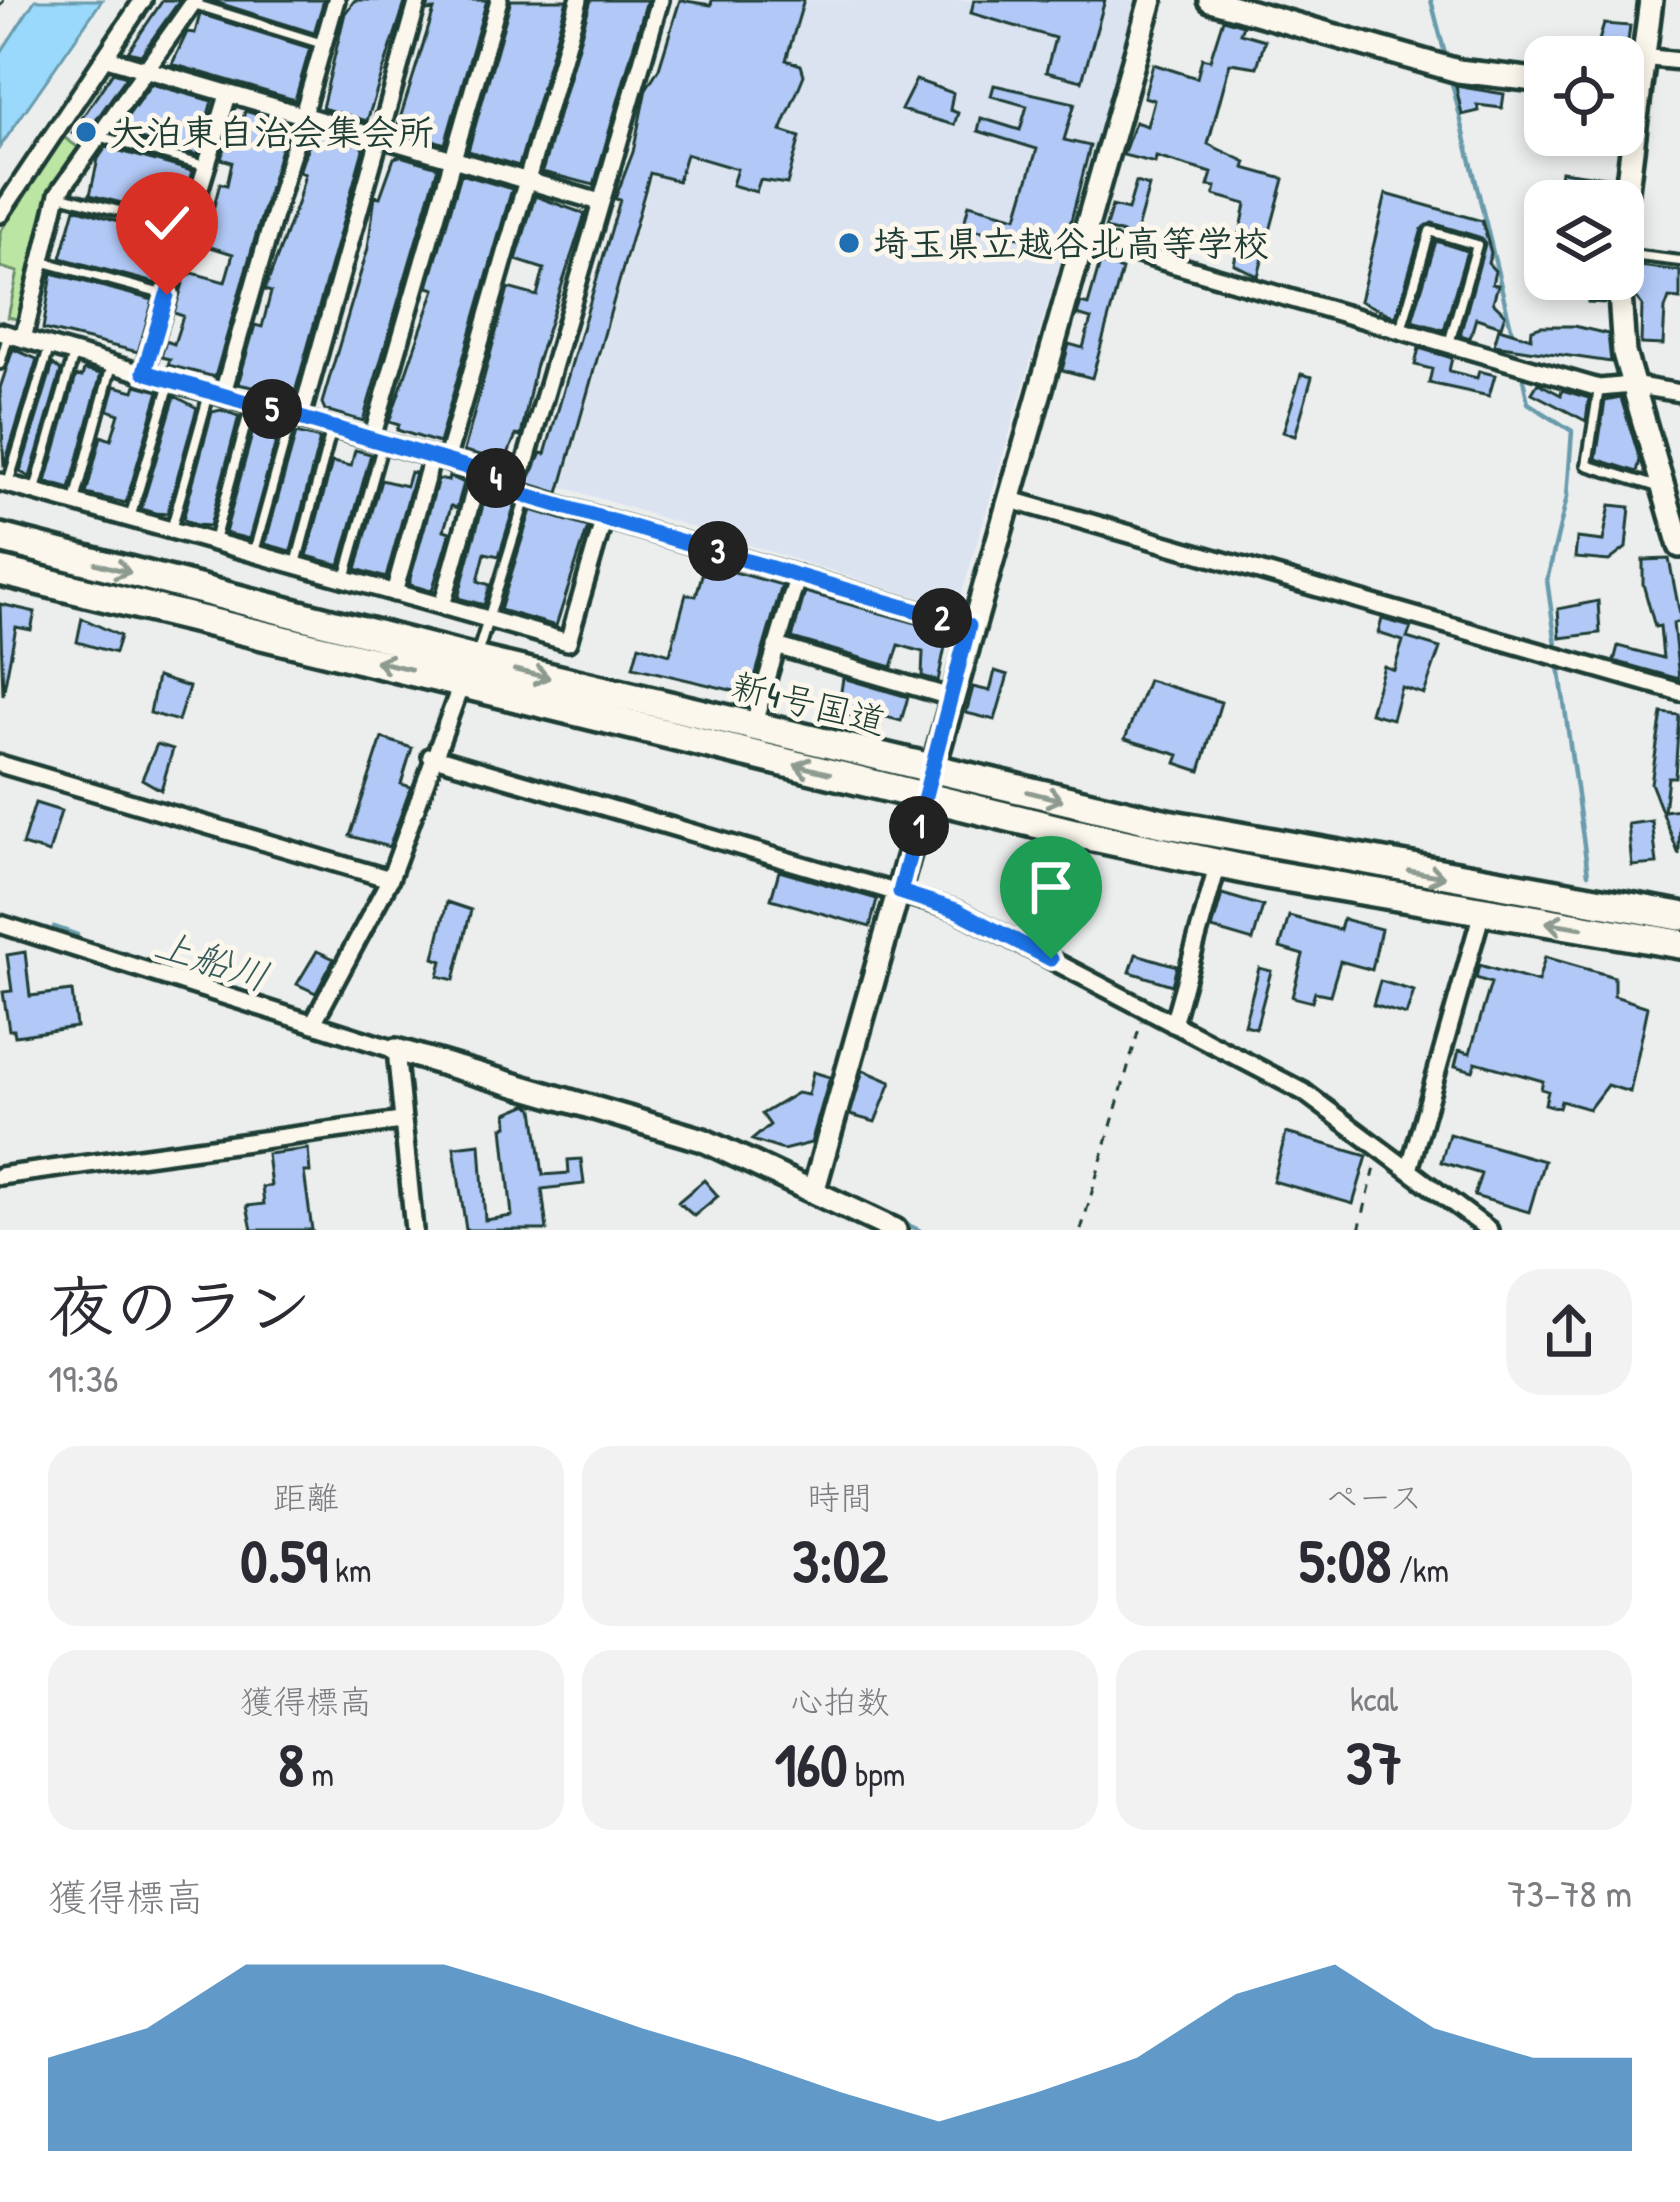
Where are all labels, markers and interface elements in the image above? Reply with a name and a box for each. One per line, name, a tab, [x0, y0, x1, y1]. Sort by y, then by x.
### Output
map controls	[1524, 36, 1644, 300]
button: locate	[1524, 36, 1644, 156]
place label: 大泊東自治会集会所	[110, 107, 434, 156]
marker: 大泊東自治会集会所	[73, 119, 99, 145]
pin	[116, 172, 218, 295]
button: layers	[1524, 180, 1644, 300]
icon: check	[134, 190, 200, 256]
place label: 埼玉県立越谷北高等学校	[873, 218, 1269, 267]
marker: 埼玉県立越谷北高等学校	[836, 230, 862, 256]
pin: 5	[242, 379, 302, 439]
text: 5	[265, 387, 279, 431]
pin: 4	[466, 448, 526, 508]
text: 4	[490, 456, 502, 500]
pin: 3	[688, 521, 748, 581]
text: 3	[711, 529, 725, 573]
one-way arrow	[93, 558, 131, 580]
pin: 2	[912, 588, 972, 648]
text: 2	[934, 596, 950, 640]
one-way arrow	[375, 653, 413, 675]
street label: 新4号国道	[727, 660, 891, 745]
one-way arrow	[512, 663, 550, 686]
one-way arrow	[794, 757, 832, 779]
one-way arrow	[1026, 786, 1064, 808]
pin: 1	[889, 796, 949, 856]
text: 1	[913, 804, 925, 848]
pin	[1000, 836, 1102, 959]
icon: arrive	[1018, 854, 1084, 920]
one-way arrow	[1407, 864, 1446, 886]
one-way arrow	[1546, 913, 1585, 936]
water label: 上船川	[148, 916, 276, 1003]
text: 夜のラン	[48, 1261, 312, 1351]
button: share	[1506, 1269, 1632, 1395]
text: 19:36	[48, 1351, 119, 1404]
text: 距離	[273, 1475, 339, 1519]
text: 時間	[807, 1475, 873, 1519]
text: ペース	[1325, 1475, 1423, 1519]
text: 0.59	[241, 1519, 328, 1601]
text: 3:02	[792, 1519, 888, 1601]
text: 5:08	[1299, 1519, 1391, 1601]
text: km	[328, 1548, 371, 1592]
text: /km	[1391, 1548, 1449, 1592]
text: kcal	[1350, 1677, 1398, 1721]
text: 獲得標高	[240, 1679, 372, 1723]
text: 心拍数	[791, 1679, 890, 1723]
text: 37	[1346, 1721, 1402, 1803]
text: 8	[278, 1723, 304, 1805]
text: 160	[775, 1723, 847, 1805]
text: m	[304, 1752, 334, 1796]
text: bpm	[847, 1752, 905, 1796]
text: 73–78 m	[1507, 1866, 1632, 1919]
text: 獲得標高	[48, 1870, 204, 1923]

